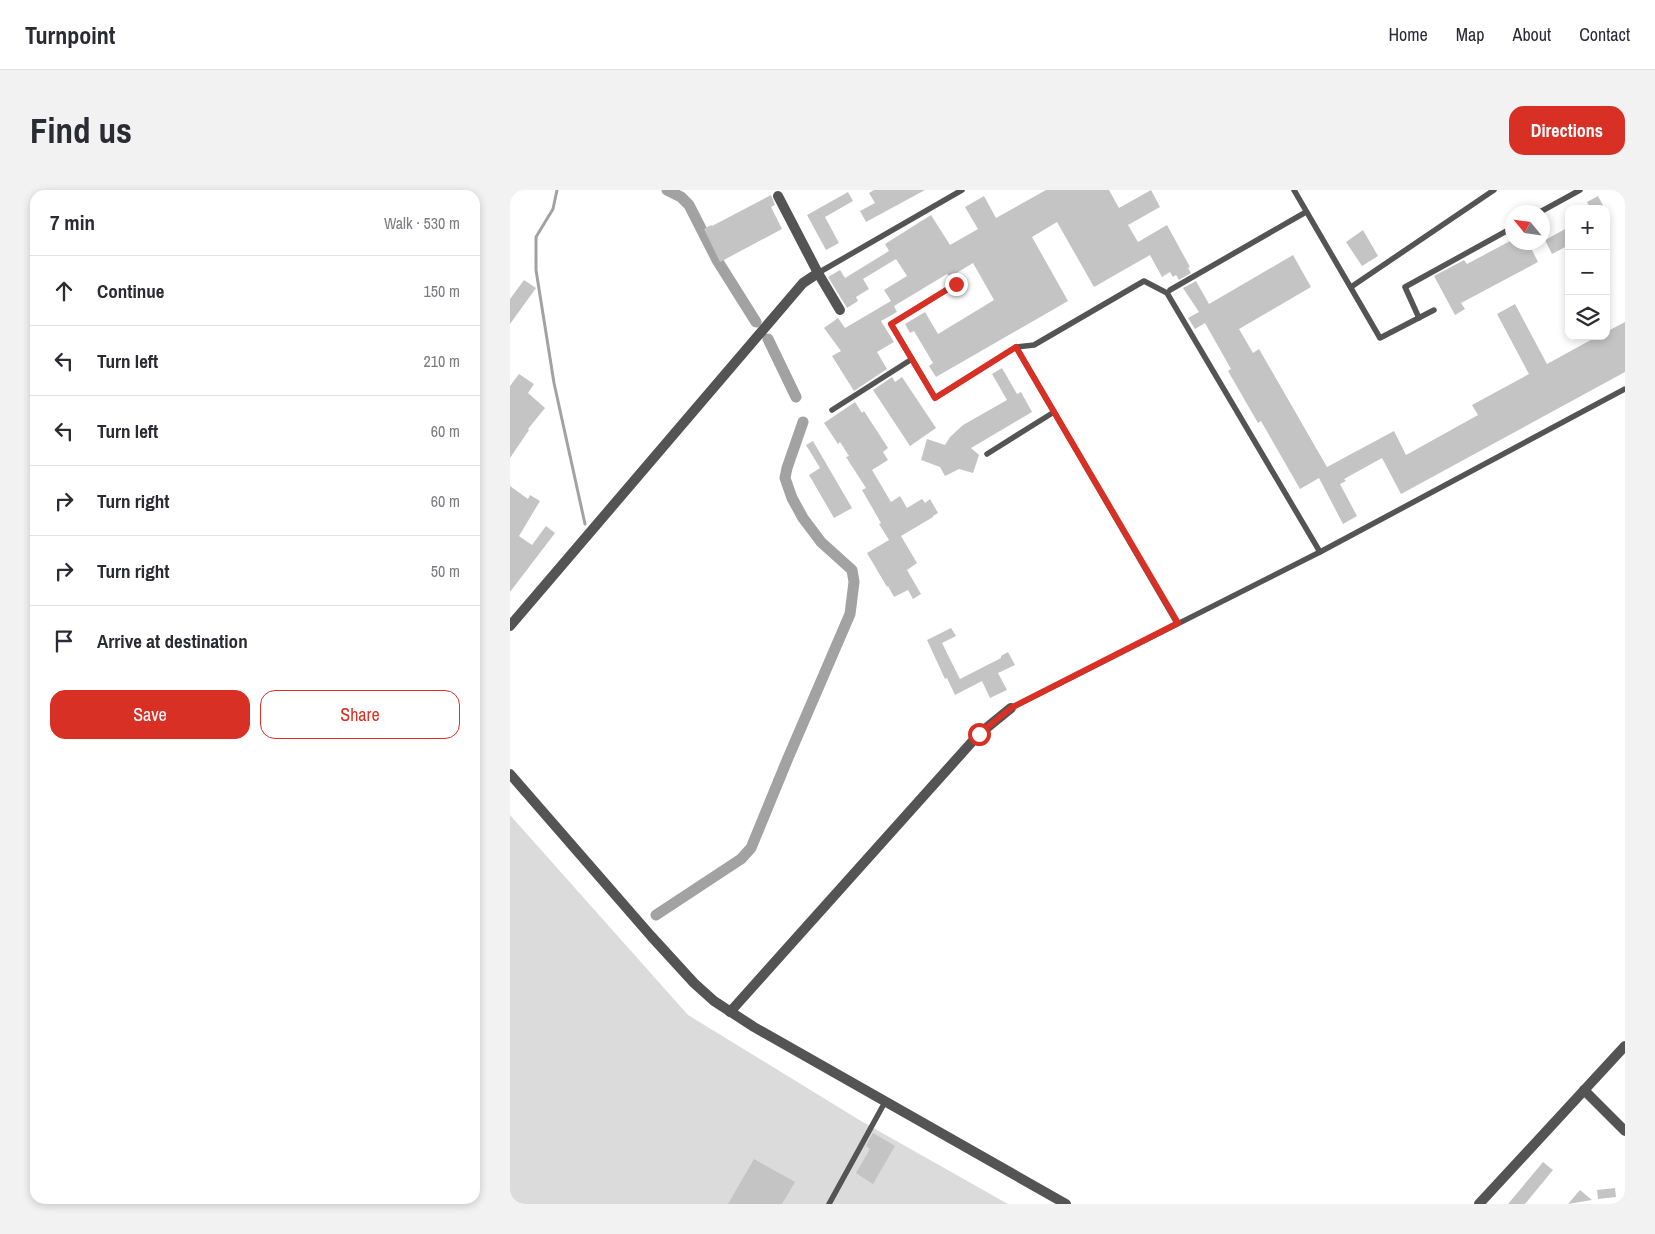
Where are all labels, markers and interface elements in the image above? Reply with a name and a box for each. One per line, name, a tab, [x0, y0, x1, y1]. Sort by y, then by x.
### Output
text: Turnpoint	[25, 19, 115, 51]
text: Home	[1388, 22, 1428, 47]
text: Map	[1456, 22, 1485, 47]
text: About	[1513, 22, 1551, 47]
text: Contact	[1579, 22, 1630, 47]
button: Directions	[1509, 106, 1625, 155]
text: Find us	[30, 107, 132, 154]
north arrow	[1505, 205, 1550, 250]
map controls	[1565, 205, 1610, 340]
button: +	[1565, 205, 1610, 250]
text: 7 min	[50, 208, 95, 237]
text: Walk · 530 m	[384, 212, 460, 234]
button: −	[1565, 250, 1610, 295]
route end	[945, 273, 968, 296]
icon: ahead	[50, 277, 78, 305]
text: Continue	[97, 278, 165, 304]
text: 150 m	[424, 280, 460, 302]
button: layers	[1565, 295, 1610, 340]
icon: left	[50, 347, 78, 375]
text: Turn left	[97, 348, 158, 374]
text: 210 m	[424, 350, 460, 372]
icon: left	[50, 417, 78, 445]
text: Turn left	[97, 418, 158, 444]
text: 60 m	[431, 420, 460, 442]
icon: right	[50, 487, 78, 515]
text: Turn right	[97, 488, 169, 514]
text: 60 m	[431, 490, 460, 512]
icon: right	[50, 557, 78, 585]
text: Turn right	[97, 558, 169, 584]
text: 50 m	[431, 560, 460, 582]
icon: arrive	[50, 627, 78, 655]
text: Arrive at destination	[97, 628, 248, 654]
button: Save	[50, 690, 250, 739]
button: Share	[260, 690, 460, 739]
route start	[968, 723, 991, 746]

